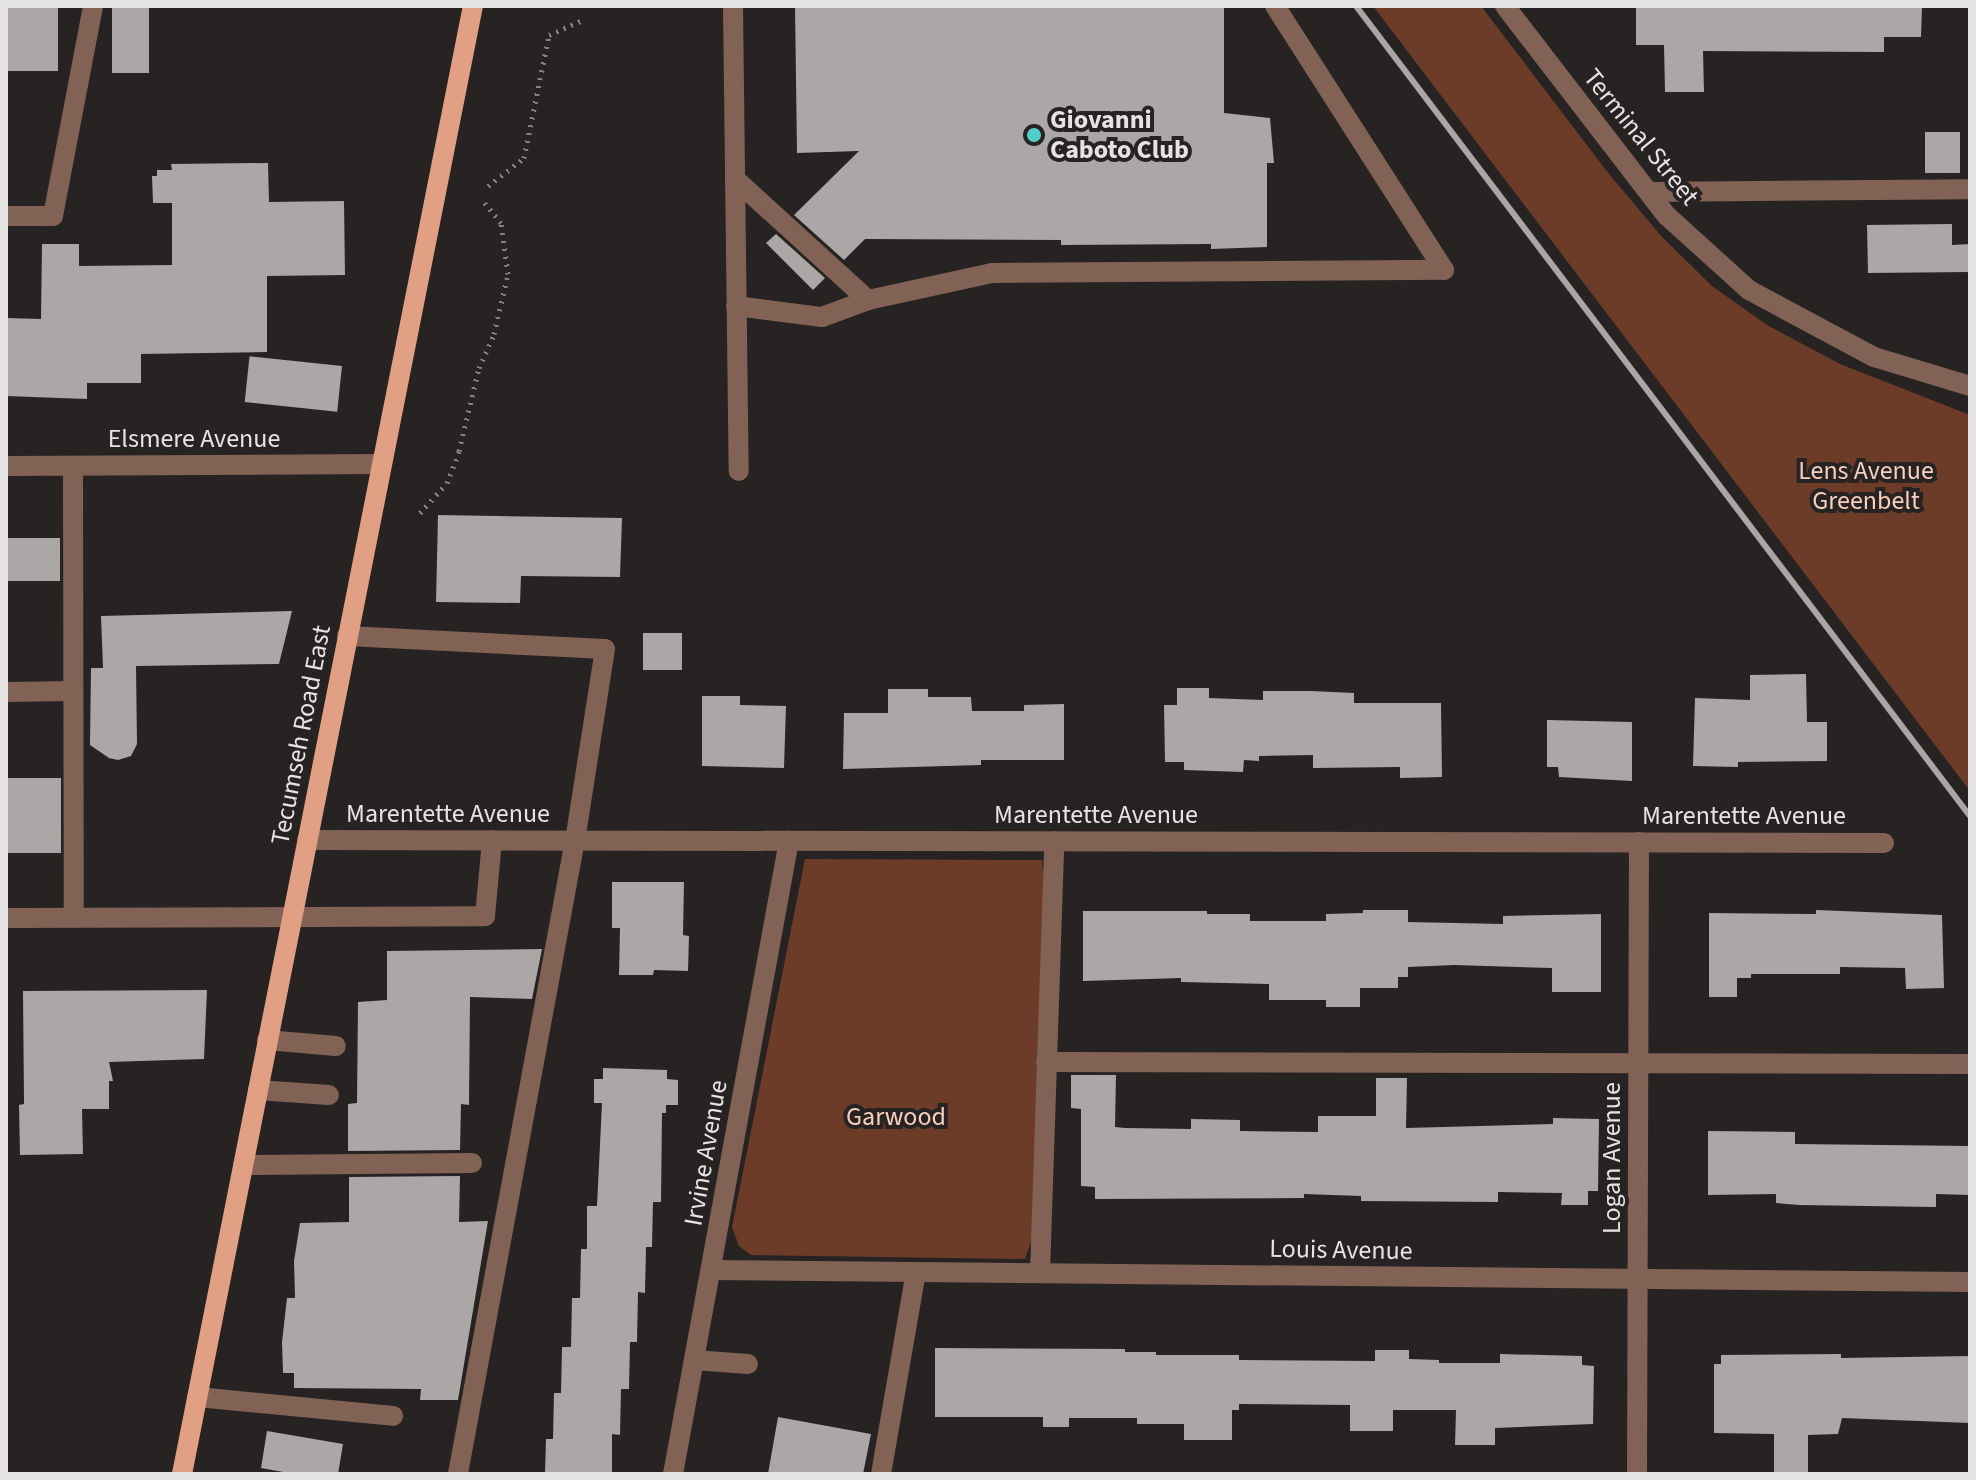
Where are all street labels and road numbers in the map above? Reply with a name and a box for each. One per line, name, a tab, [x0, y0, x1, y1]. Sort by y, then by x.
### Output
street label: Terminal Street	[1577, 63, 1705, 211]
street label: Elsmere Avenue	[108, 423, 280, 455]
street label: Tecumseh Road East	[264, 623, 338, 847]
street label: Marentette Avenue	[346, 798, 550, 830]
street label: Marentette Avenue	[994, 799, 1198, 831]
street label: Marentette Avenue	[1642, 800, 1846, 832]
street label: Irvine Avenue	[678, 1078, 734, 1228]
street label: Logan Avenue	[1596, 1082, 1628, 1234]
street label: Louis Avenue	[1269, 1233, 1413, 1267]

